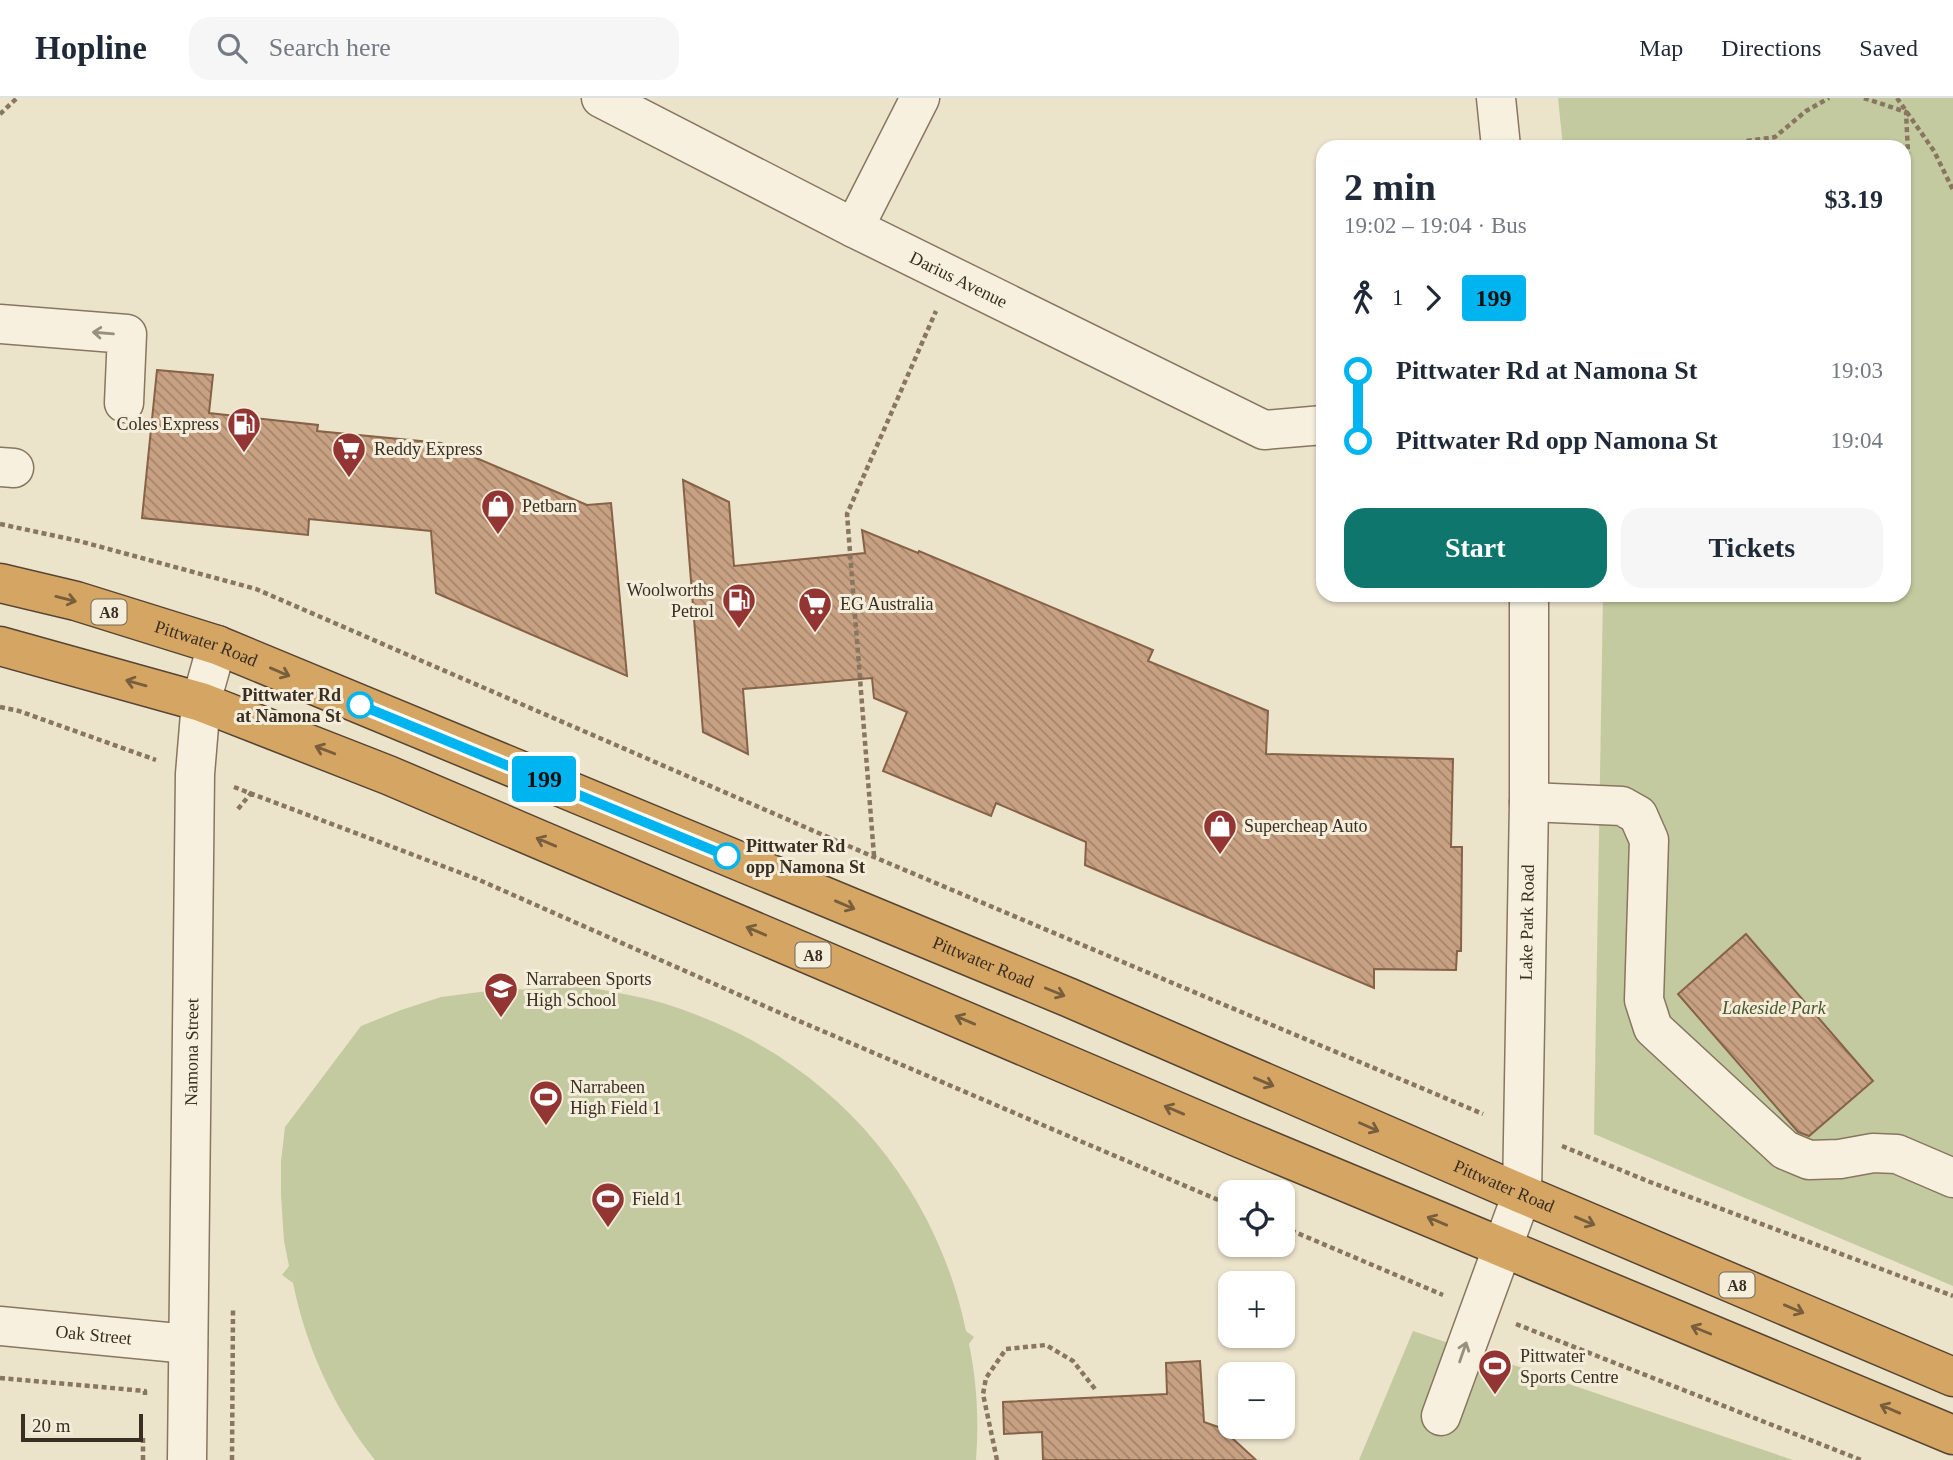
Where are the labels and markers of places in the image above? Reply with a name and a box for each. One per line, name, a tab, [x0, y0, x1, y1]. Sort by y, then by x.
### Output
fuel station icon: Coles Express	[225, 405, 263, 454]
place label: Coles Express	[117, 414, 219, 434]
supermarket icon: Reddy Express	[330, 430, 368, 479]
place label: Reddy Express	[374, 439, 482, 459]
shop icon: Petbarn	[479, 487, 517, 536]
place label: Petbarn	[522, 496, 577, 516]
place label: Woolworths Petrol	[626, 580, 714, 621]
fuel station icon: Woolworths Petrol	[720, 581, 758, 630]
supermarket icon: EG Australia	[796, 585, 834, 634]
place label: EG Australia	[840, 594, 933, 614]
place label: Pittwater Rd at Namona St	[236, 685, 341, 726]
marker: Pittwater Rd at Namona St	[347, 692, 373, 718]
shop icon: Supercheap Auto	[1201, 807, 1239, 856]
place label: Supercheap Auto	[1244, 816, 1367, 836]
place label: Pittwater Rd opp Namona St	[746, 836, 865, 877]
marker: Pittwater Rd opp Namona St	[714, 843, 740, 869]
place label: Narrabeen Sports High School	[526, 969, 651, 1010]
school or university icon: Narrabeen Sports High School	[482, 970, 520, 1019]
place label: Narrabeen High Field 1	[570, 1077, 661, 1118]
sports icon: Narrabeen High Field 1	[527, 1078, 565, 1127]
sports icon: Field 1	[589, 1180, 627, 1229]
place label: Field 1	[632, 1189, 683, 1209]
place label: Pittwater Sports Centre	[1520, 1346, 1619, 1387]
sports icon: Pittwater Sports Centre	[1476, 1347, 1514, 1396]

